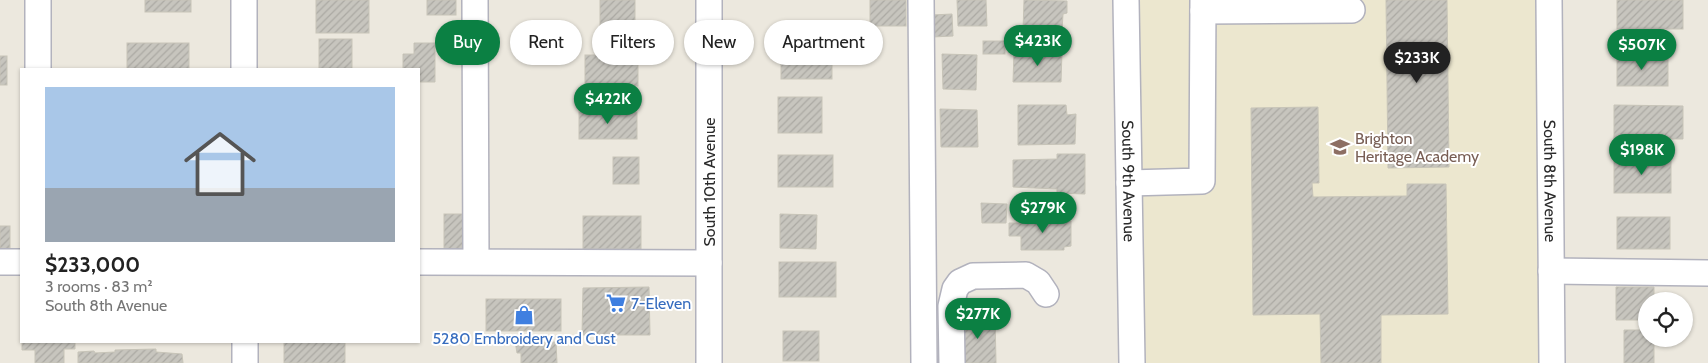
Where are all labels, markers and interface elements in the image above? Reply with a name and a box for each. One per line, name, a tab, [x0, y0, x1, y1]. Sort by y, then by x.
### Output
chip: Buy	[435, 20, 500, 65]
chip: Rent	[510, 20, 582, 65]
chip: Filters	[592, 20, 674, 65]
chip: New	[684, 20, 754, 65]
chip: Apartment	[764, 20, 883, 65]
pin: $423K	[1003, 24, 1073, 67]
pin: $507K	[1607, 28, 1677, 71]
text: $423K	[1015, 31, 1061, 50]
text: $507K	[1618, 35, 1666, 54]
pin: $233K	[1382, 42, 1452, 84]
text: $233K	[1394, 48, 1440, 67]
pin: $422K	[573, 82, 643, 125]
text: $422K	[585, 89, 631, 108]
street label: South 10th Avenue	[700, 118, 719, 246]
icon: home	[175, 119, 265, 209]
street label: South 9th Avenue	[1118, 120, 1139, 242]
street label: South 8th Avenue	[1540, 120, 1560, 242]
place label: Brighton Heritage Academy	[1355, 129, 1479, 166]
pin: $198K	[1607, 134, 1677, 176]
school or university icon: Brighton Heritage Academy	[1329, 136, 1351, 158]
text: $198K	[1620, 140, 1664, 159]
pin: $279K	[1008, 192, 1078, 234]
text: $279K	[1021, 198, 1065, 217]
text: $233,000	[45, 252, 140, 277]
text: 3 rooms · 83 m²	[45, 277, 153, 296]
supermarket icon: 7-Eleven	[605, 292, 627, 314]
map controls	[1638, 292, 1693, 347]
button: locate	[1638, 292, 1693, 347]
place label: 7-Eleven	[631, 294, 691, 313]
text: South 8th Avenue	[45, 296, 167, 315]
pin: $277K	[943, 298, 1013, 340]
shop icon: 5280 Embroidery and Cust	[513, 304, 535, 326]
text: $277K	[956, 304, 1000, 323]
place label: 5280 Embroidery and Cust	[432, 329, 616, 348]

